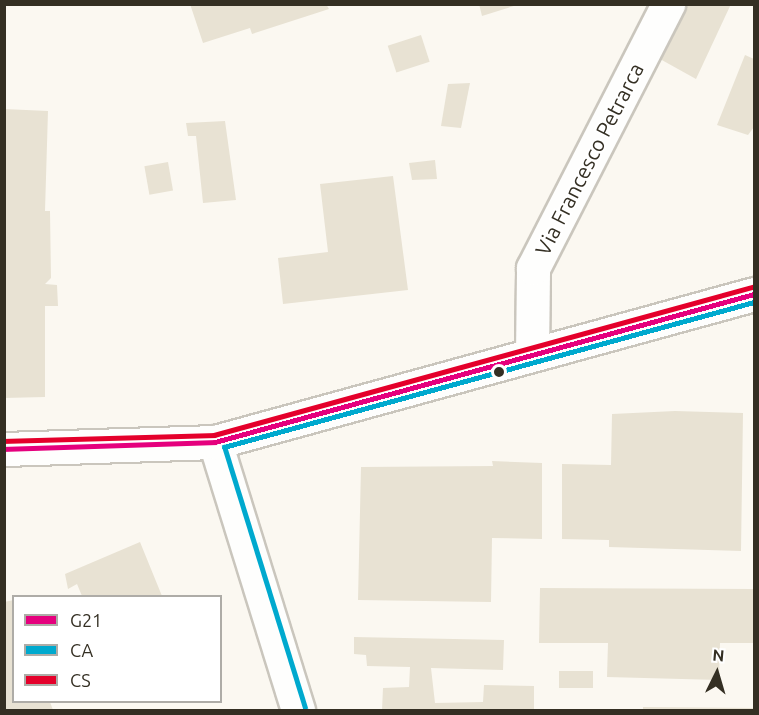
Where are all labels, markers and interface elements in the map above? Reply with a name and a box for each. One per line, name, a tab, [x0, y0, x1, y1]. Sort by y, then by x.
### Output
street label: Via Francesco Petrarca	[530, 59, 648, 259]
unlabelled marker	[493, 366, 505, 378]
legend	[12, 595, 222, 703]
text: G21	[70, 610, 102, 630]
text: CA	[70, 640, 93, 660]
north arrow	[687, 643, 747, 703]
text: N	[712, 646, 725, 665]
text: CS	[70, 670, 91, 690]

